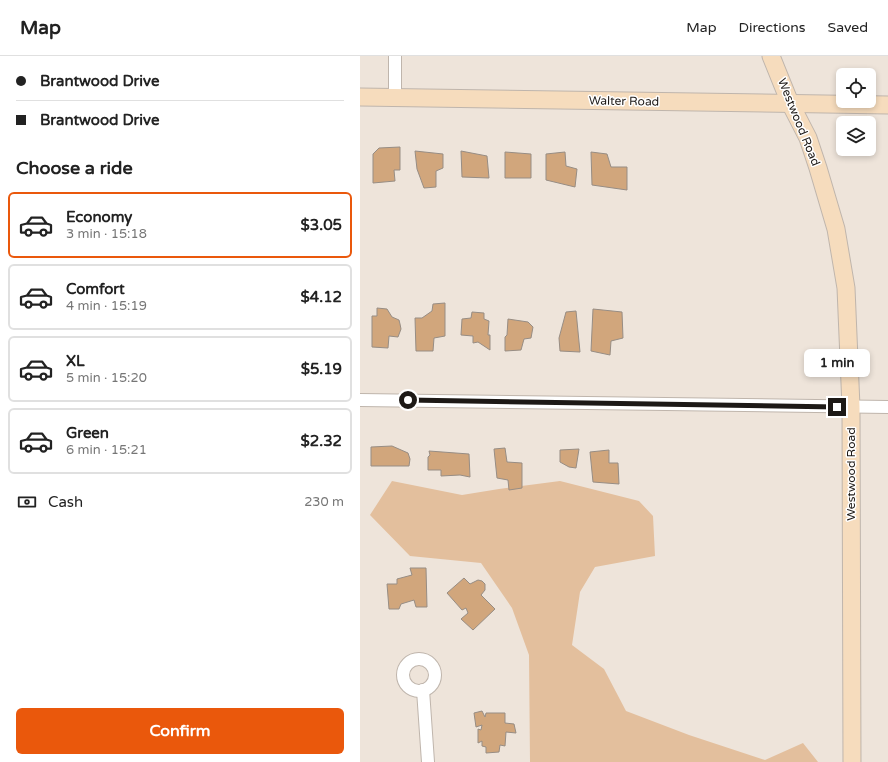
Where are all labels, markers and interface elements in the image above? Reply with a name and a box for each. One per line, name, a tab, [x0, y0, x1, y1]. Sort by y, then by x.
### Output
text: Map	[20, 17, 61, 39]
text: Map	[686, 19, 717, 36]
text: Directions	[739, 19, 806, 36]
text: Saved	[828, 19, 868, 36]
map controls	[836, 68, 876, 156]
button: locate	[836, 68, 876, 108]
text: Brantwood Drive	[40, 72, 159, 90]
street label: Westwood Road	[775, 76, 823, 168]
street label: Walter Road	[589, 93, 659, 109]
text: Brantwood Drive	[40, 111, 159, 129]
button: layers	[836, 116, 876, 156]
text: Choose a ride	[16, 157, 133, 179]
icon: car	[18, 207, 54, 243]
text: Economy	[66, 208, 132, 226]
text: $3.05	[301, 216, 342, 234]
text: 3 min · 15:18	[66, 226, 147, 242]
icon: car	[18, 279, 54, 315]
text: Comfort	[66, 280, 125, 298]
text: $4.12	[301, 288, 342, 306]
text: 4 min · 15:19	[66, 298, 147, 314]
callout: 1 min	[804, 349, 870, 377]
icon: car	[18, 351, 54, 387]
text: XL	[66, 352, 85, 370]
text: 1 min	[820, 355, 854, 371]
text: $5.19	[301, 360, 342, 378]
text: 5 min · 15:20	[66, 370, 147, 386]
route start	[399, 391, 417, 409]
route end	[828, 398, 846, 416]
icon: car	[18, 423, 54, 459]
text: Green	[66, 424, 109, 442]
street label: Westwood Road	[844, 427, 858, 521]
text: $2.32	[301, 432, 342, 450]
text: 6 min · 15:21	[66, 442, 147, 458]
icon: cash	[16, 491, 38, 513]
text: Cash	[48, 493, 83, 511]
text: 230 m	[304, 494, 344, 510]
button: Confirm	[16, 708, 344, 754]

